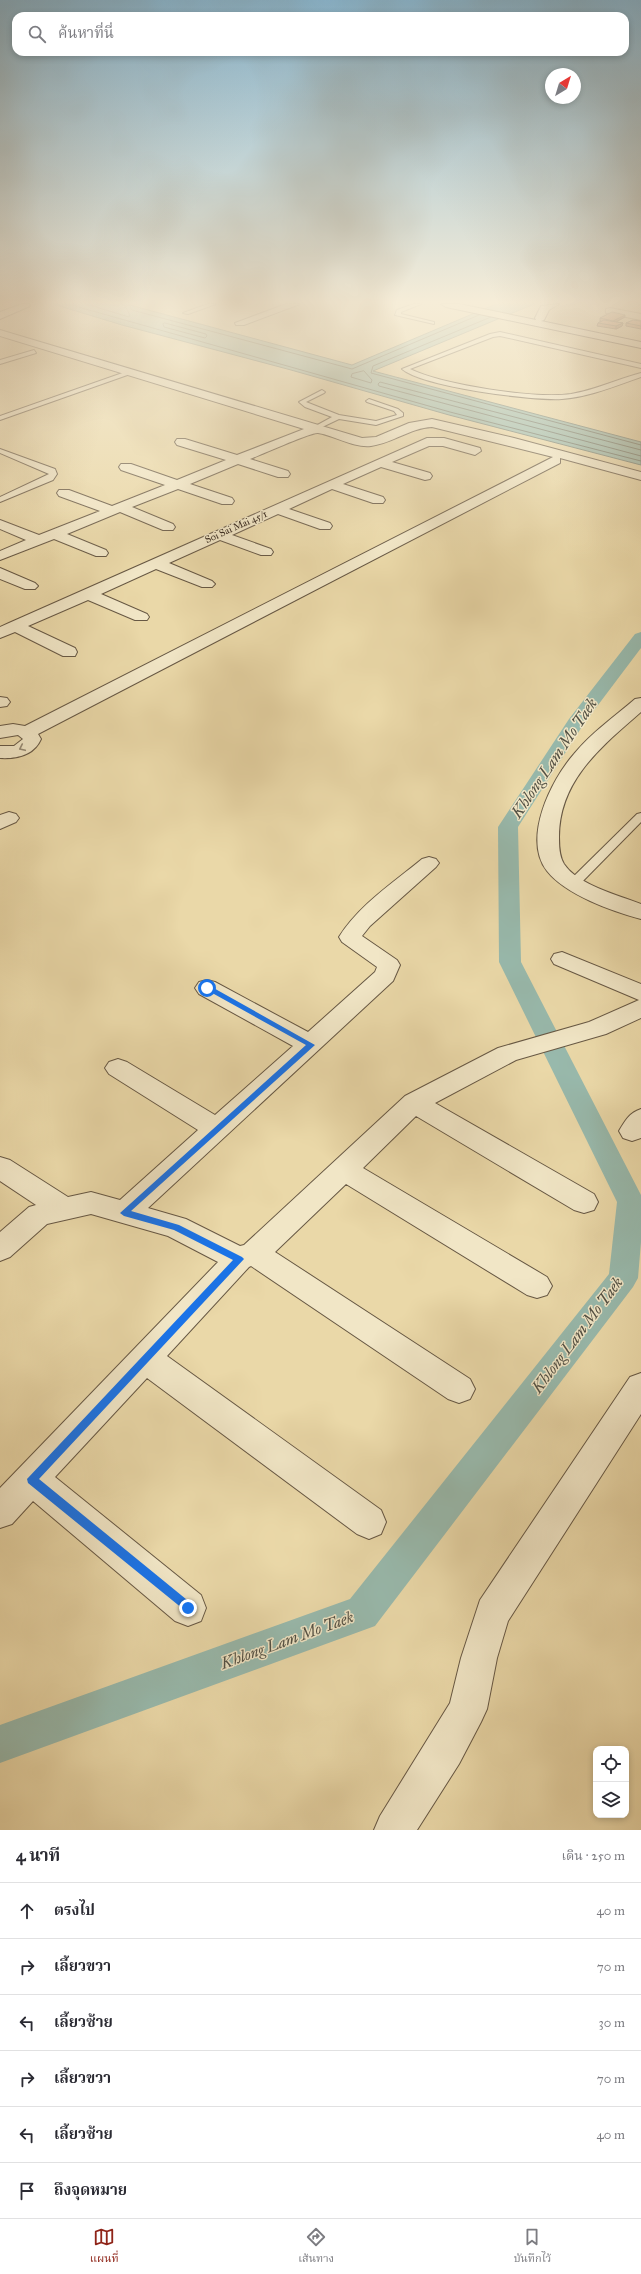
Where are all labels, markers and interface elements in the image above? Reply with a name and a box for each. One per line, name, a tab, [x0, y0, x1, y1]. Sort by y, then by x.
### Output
search box	[12, 12, 629, 56]
icon: search	[26, 23, 48, 45]
text: ค้นหาที่นี่	[58, 24, 114, 42]
north arrow	[545, 68, 581, 104]
street label: Soi Sai Mai 45/1	[203, 508, 269, 546]
water label: Khlong Lam Mo Taek	[506, 695, 601, 822]
one-way arrow	[19, 744, 26, 752]
route start	[198, 979, 216, 997]
water label: Khlong Lam Mo Taek	[527, 1273, 627, 1398]
route end	[179, 1599, 197, 1617]
water label: Khlong Lam Mo Taek	[217, 1607, 356, 1673]
map controls	[593, 1746, 629, 1818]
button: locate	[593, 1746, 629, 1782]
button: layers	[593, 1782, 629, 1818]
text: 4 นาที	[16, 1845, 60, 1866]
text: เดิน · 250 m	[562, 1848, 625, 1864]
icon: ahead	[16, 1900, 38, 1922]
text: ตรงไป	[54, 1901, 95, 1919]
text: 40 m	[596, 1903, 625, 1919]
icon: right	[16, 1956, 38, 1978]
text: เลี้ยวขวา	[54, 1957, 111, 1975]
text: 70 m	[597, 1959, 625, 1975]
icon: left	[16, 2012, 38, 2034]
text: เลี้ยวซ้าย	[54, 2013, 113, 2031]
text: 30 m	[599, 2015, 625, 2031]
icon: right	[16, 2068, 38, 2090]
text: เลี้ยวขวา	[54, 2069, 111, 2087]
text: 70 m	[597, 2071, 625, 2087]
icon: left	[16, 2124, 38, 2146]
text: เลี้ยวซ้าย	[54, 2125, 113, 2143]
text: 40 m	[596, 2127, 625, 2143]
icon: arrive	[16, 2180, 38, 2202]
text: ถึงจุดหมาย	[54, 2181, 127, 2199]
tab: แผนที่	[90, 2226, 119, 2268]
tab: เส้นทาง	[298, 2226, 334, 2268]
tab: บันทึกไว้	[514, 2226, 551, 2268]

